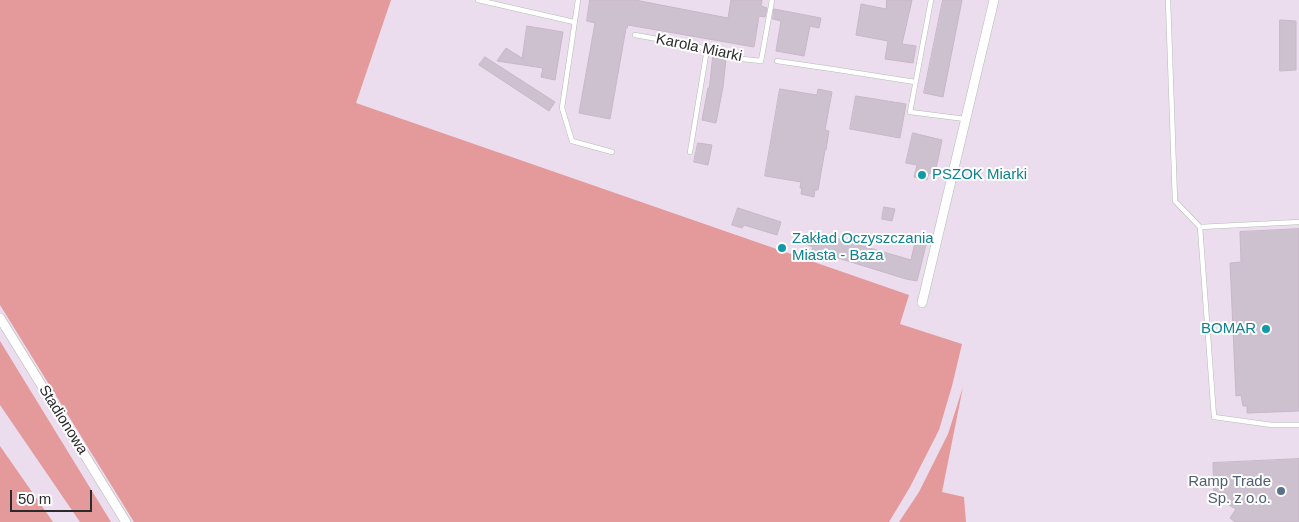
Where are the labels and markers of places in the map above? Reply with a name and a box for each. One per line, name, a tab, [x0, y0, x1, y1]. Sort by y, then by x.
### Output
place label: PSZOK Miarki	[932, 166, 1027, 184]
marker: PSZOK Miarki	[916, 169, 928, 181]
place label: Zakład Oczyszczania Miasta - Baza	[792, 230, 934, 265]
marker: Zakład Oczyszczania Miasta - Baza	[776, 242, 788, 254]
place label: BOMAR	[1201, 320, 1256, 338]
marker: BOMAR	[1260, 323, 1272, 335]
place label: Ramp Trade Sp. z o.o.	[1188, 473, 1271, 508]
marker: Ramp Trade Sp. z o.o.	[1275, 485, 1287, 497]

